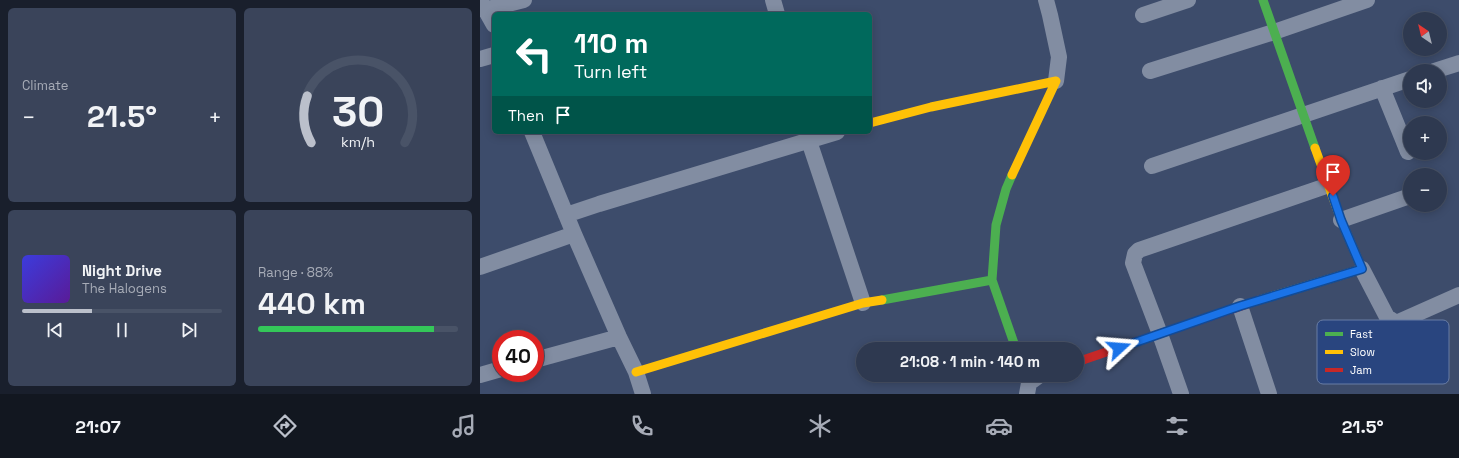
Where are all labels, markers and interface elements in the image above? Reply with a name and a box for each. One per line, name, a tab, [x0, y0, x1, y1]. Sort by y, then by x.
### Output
north arrow	[1403, 12, 1447, 56]
map controls	[1403, 12, 1447, 212]
text: 110 m	[574, 25, 648, 61]
icon: left	[508, 28, 560, 80]
text: Turn left	[574, 60, 647, 83]
button: sound	[1403, 64, 1447, 108]
text: Climate	[22, 77, 68, 94]
text: 30	[332, 85, 384, 138]
text: 21.5°	[87, 97, 157, 136]
text: −	[22, 103, 36, 131]
text: +	[208, 103, 222, 131]
icon: arrive	[552, 104, 574, 126]
text: Then	[508, 106, 544, 125]
button: +	[1403, 116, 1447, 160]
text: km/h	[341, 133, 375, 151]
pin	[1316, 155, 1350, 196]
icon: arrive	[1322, 161, 1344, 183]
button: −	[1403, 168, 1447, 212]
text: Night Drive	[82, 261, 162, 280]
text: Range · 88%	[258, 264, 333, 281]
text: The Halogens	[82, 280, 167, 297]
text: 440 km	[258, 284, 366, 323]
icon: previous	[44, 319, 66, 341]
icon: pause	[111, 319, 133, 341]
icon: next	[178, 319, 200, 341]
legend	[1317, 320, 1449, 384]
position arrow	[1098, 327, 1140, 369]
text: Fast	[1350, 327, 1373, 341]
speed limit sign: 40	[492, 330, 544, 382]
text: Slow	[1350, 345, 1375, 359]
text: 21:08 · 1 min · 140 m	[900, 352, 1040, 371]
text: Jam	[1350, 363, 1372, 377]
icon: directions	[271, 412, 299, 440]
icon: music	[450, 412, 478, 440]
icon: phone	[628, 412, 656, 440]
icon: climate	[806, 412, 834, 440]
icon: car	[985, 412, 1013, 440]
icon: filters	[1163, 412, 1191, 440]
text: 21:07	[75, 415, 121, 438]
text: 21.5°	[1342, 415, 1384, 438]

